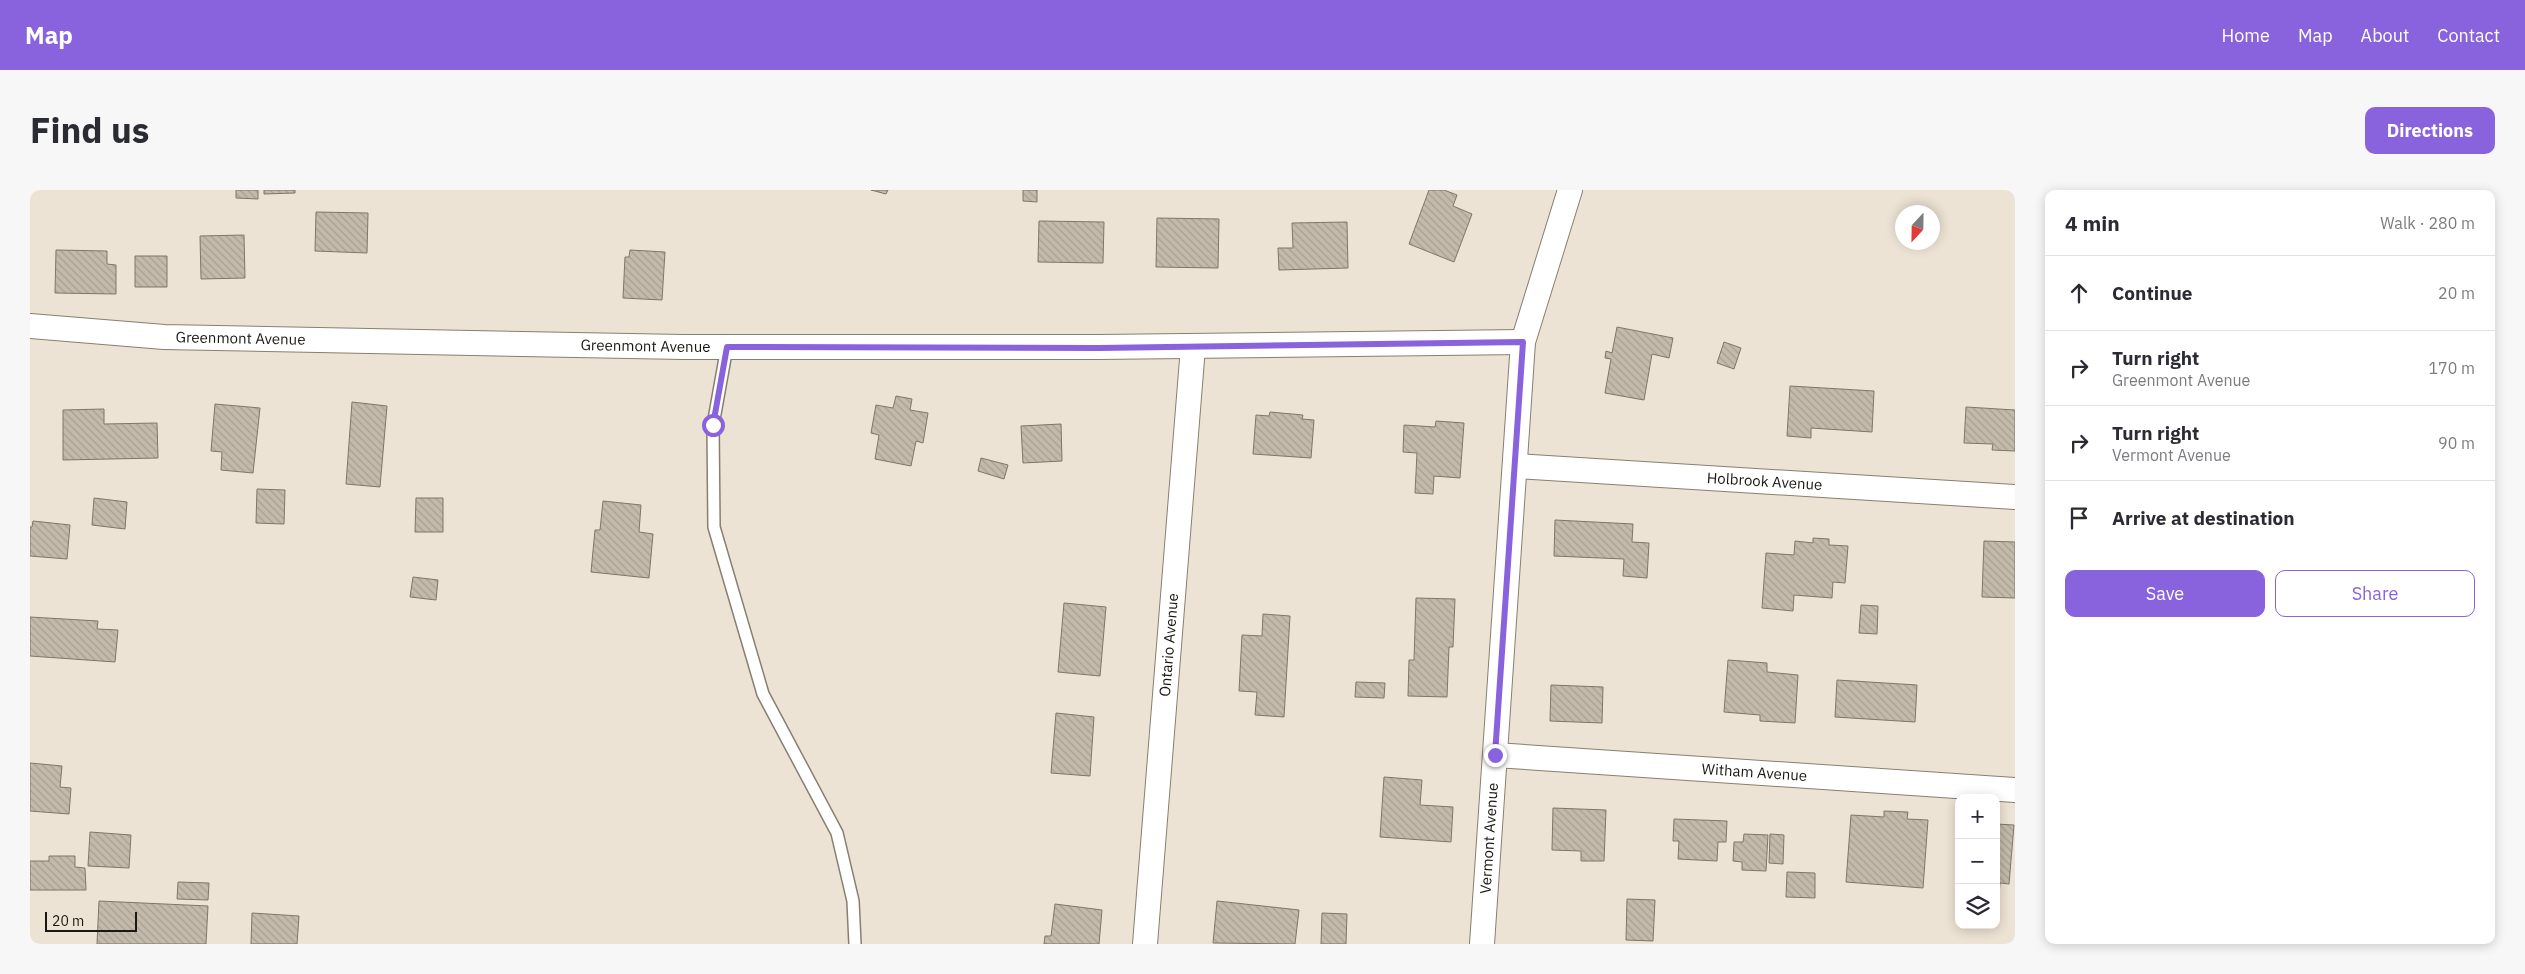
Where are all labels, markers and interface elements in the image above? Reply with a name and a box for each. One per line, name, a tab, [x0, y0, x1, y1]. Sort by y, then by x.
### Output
text: Map	[25, 19, 73, 51]
text: Home	[2222, 24, 2270, 47]
text: Map	[2298, 24, 2333, 47]
text: About	[2361, 24, 2409, 47]
text: Contact	[2437, 24, 2500, 47]
text: Find us	[30, 107, 149, 153]
button: Directions	[2365, 107, 2495, 154]
north arrow	[1895, 205, 1940, 250]
text: 4 min	[2065, 209, 2120, 237]
text: Walk · 280 m	[2380, 213, 2475, 233]
icon: ahead	[2065, 279, 2093, 307]
text: Continue	[2112, 281, 2192, 305]
text: 20 m	[2438, 283, 2475, 303]
street label: Greenmont Avenue	[175, 327, 306, 349]
street label: Greenmont Avenue	[580, 335, 710, 356]
text: Turn right	[2112, 346, 2199, 370]
icon: right	[2065, 354, 2093, 382]
text: 170 m	[2428, 358, 2475, 378]
text: Greenmont Avenue	[2112, 370, 2250, 390]
route start	[702, 414, 725, 437]
text: Turn right	[2112, 421, 2199, 445]
icon: right	[2065, 429, 2093, 457]
text: 90 m	[2438, 433, 2475, 453]
text: Vermont Avenue	[2112, 445, 2231, 465]
street label: Holbrook Avenue	[1706, 468, 1823, 494]
icon: arrive	[2065, 504, 2093, 532]
text: Arrive at destination	[2112, 506, 2295, 530]
button: Save	[2065, 570, 2265, 617]
button: Share	[2275, 570, 2475, 617]
street label: Ontario Avenue	[1155, 592, 1182, 697]
route end	[1484, 744, 1507, 767]
street label: Witham Avenue	[1701, 759, 1808, 785]
street label: Vermont Avenue	[1475, 782, 1502, 894]
map controls	[1955, 794, 2000, 929]
button: +	[1955, 794, 2000, 839]
button: −	[1955, 839, 2000, 884]
button: layers	[1955, 884, 2000, 929]
scale bar	[45, 909, 138, 932]
text: 20 m	[52, 912, 84, 930]

